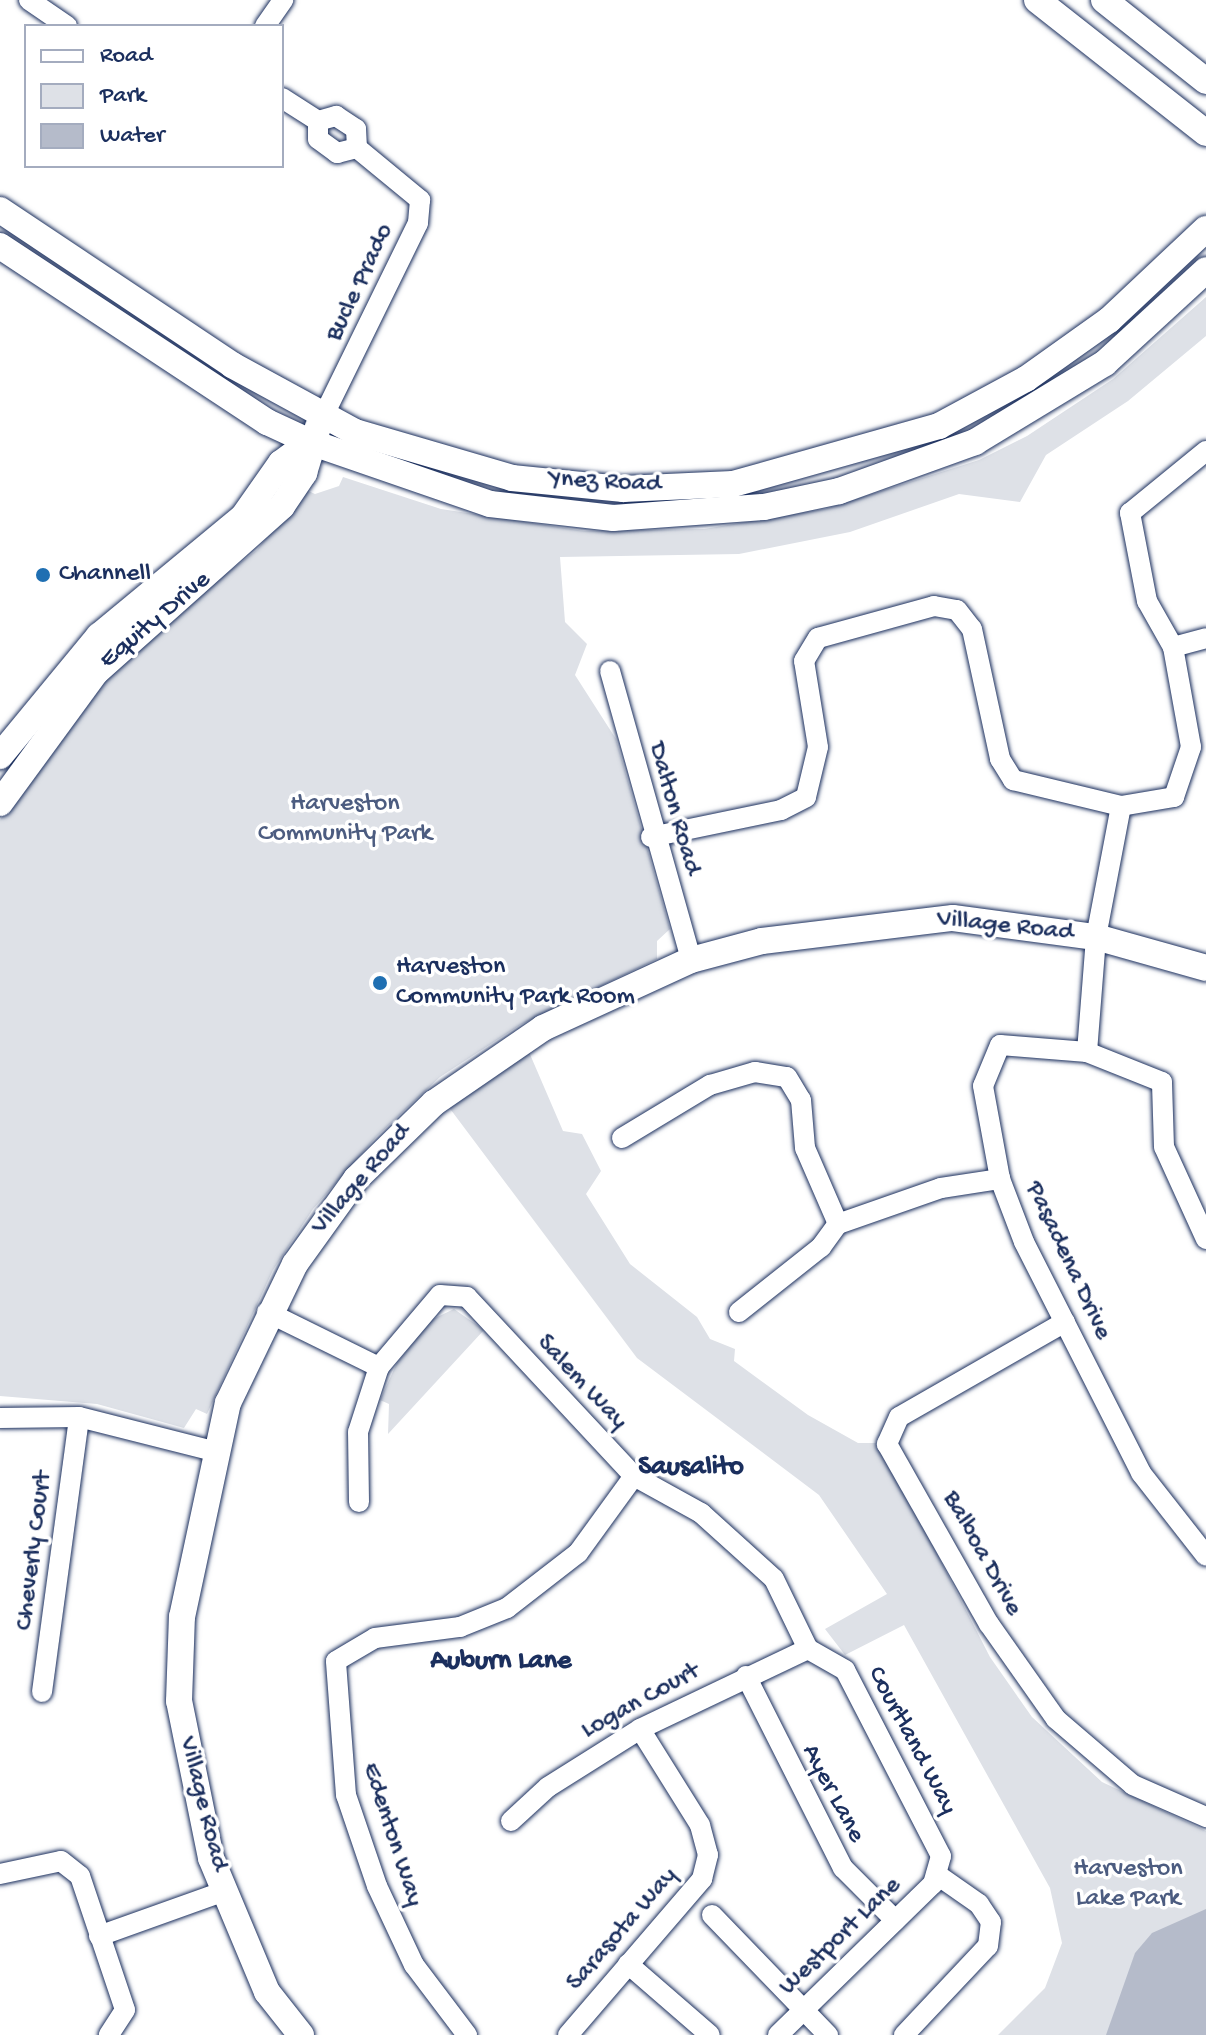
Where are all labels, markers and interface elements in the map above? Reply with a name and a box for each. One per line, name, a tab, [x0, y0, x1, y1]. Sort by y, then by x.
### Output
legend	[24, 24, 284, 168]
text: Road	[100, 42, 152, 71]
text: Park	[100, 82, 146, 111]
text: Water	[100, 122, 164, 151]
street label: Bucle Prado	[320, 219, 402, 347]
street label: Ynez Road	[548, 464, 662, 502]
place label: Channell	[59, 559, 151, 591]
street label: Equity Drive	[94, 565, 218, 677]
marker: Channell	[34, 566, 52, 584]
street label: Dalton Road	[639, 739, 707, 879]
park label: Harveston Community Park	[258, 789, 432, 850]
street label: Village Road	[935, 904, 1075, 950]
place label: Harveston Community Park Room	[396, 952, 635, 1014]
marker: Harveston Community Park Room	[371, 974, 389, 992]
street label: Village Road	[305, 1118, 419, 1242]
street label: Pasadena Drive	[1017, 1177, 1117, 1345]
street label: Salem Way	[529, 1329, 633, 1437]
district label: Sausalito	[638, 1451, 744, 1485]
street label: Cheverly Court	[10, 1470, 60, 1632]
street label: Balboa Drive	[934, 1486, 1028, 1622]
district label: Auburn Lane	[431, 1645, 571, 1679]
street label: Logan Court	[576, 1657, 706, 1747]
street label: Courtland Way	[859, 1662, 963, 1820]
street label: Village Road	[170, 1734, 234, 1874]
street label: Ayer Lane	[793, 1740, 871, 1848]
street label: Edenton Way	[353, 1759, 429, 1911]
park label: Harveston Lake Park	[1073, 1854, 1183, 1916]
street label: Sarasota Way	[561, 1862, 685, 1998]
street label: Westport Lane	[773, 1871, 909, 2003]

